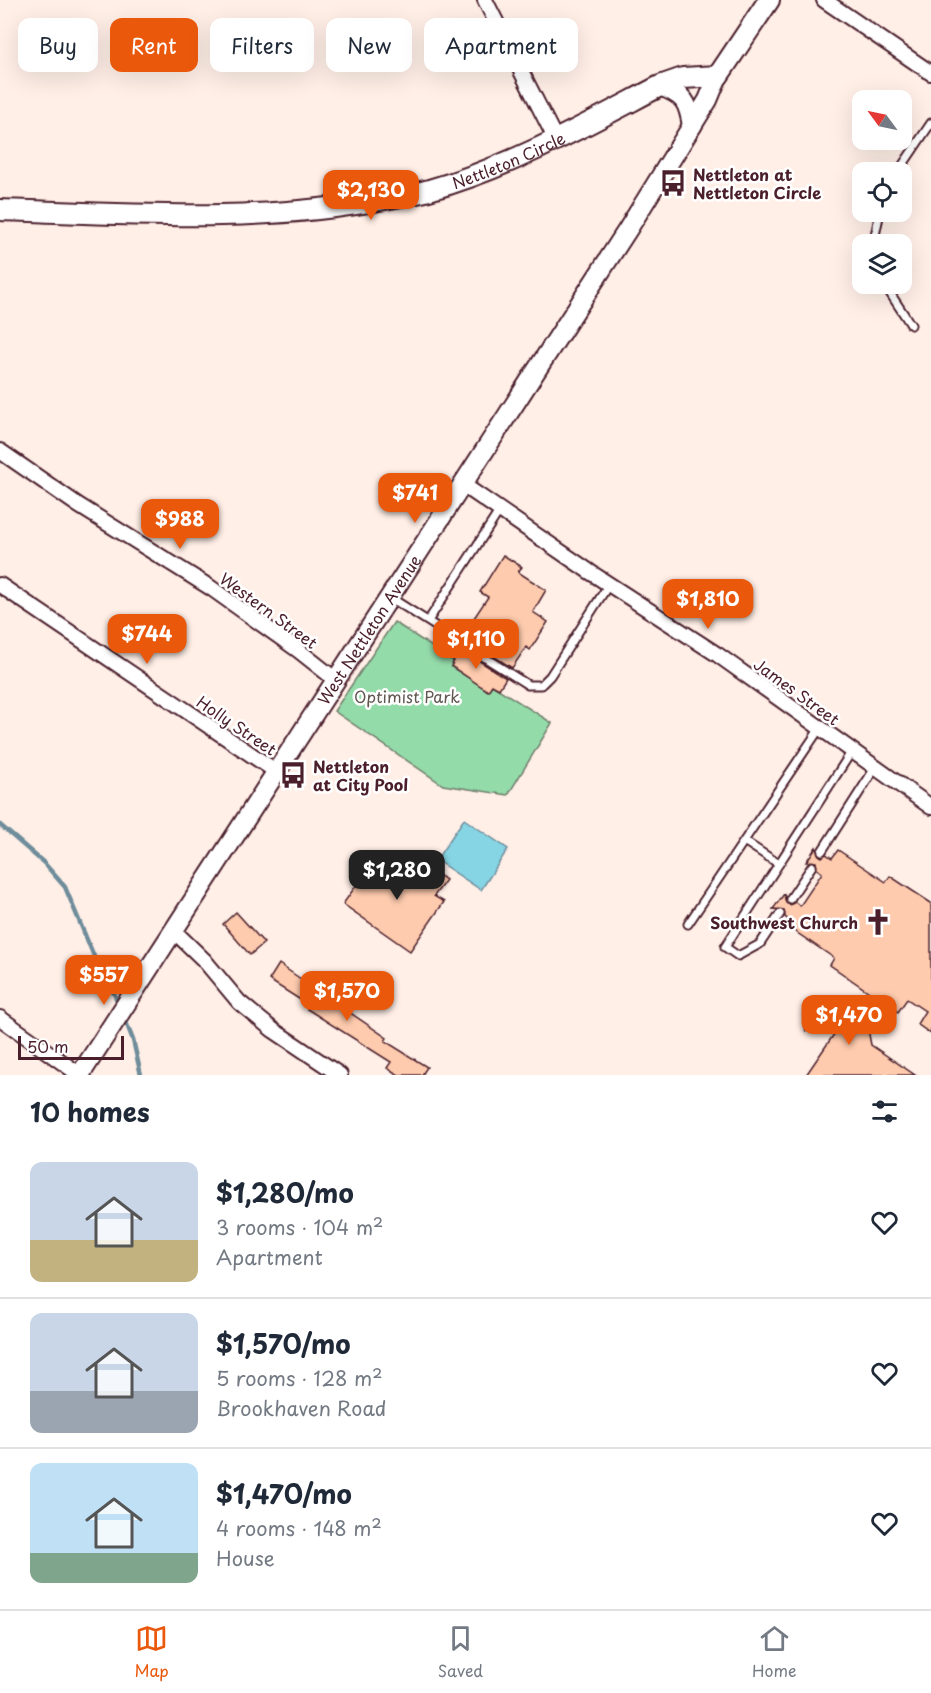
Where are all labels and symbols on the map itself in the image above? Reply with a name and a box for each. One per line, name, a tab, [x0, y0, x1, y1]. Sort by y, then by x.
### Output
north arrow	[852, 90, 912, 150]
street label: Nettleton Circle	[449, 125, 569, 194]
place label: Nettleton at Nettleton Circle	[693, 162, 821, 204]
bus stop icon: Nettleton at Nettleton Circle	[658, 168, 688, 198]
pin: $2,130	[322, 170, 420, 221]
pin: $741	[379, 473, 451, 524]
pin: $988	[144, 499, 216, 550]
street label: West Nettleton Avenue	[311, 549, 426, 709]
street label: Western Street	[215, 566, 323, 654]
pin: $1,810	[659, 579, 757, 630]
pin: $744	[111, 614, 183, 665]
pin: $1,110	[427, 619, 525, 670]
street label: James Street	[749, 652, 845, 731]
park label: Optimist Park	[354, 684, 460, 708]
street label: Holly Street	[192, 689, 282, 761]
place label: Nettleton at City Pool	[313, 754, 408, 796]
bus stop icon: Nettleton at City Pool	[278, 760, 308, 790]
pin: $1,280	[348, 850, 446, 901]
church icon: Southwest Church	[863, 907, 893, 937]
place label: Southwest Church	[710, 910, 858, 934]
pin: $557	[68, 955, 140, 1006]
pin: $1,570	[298, 971, 396, 1022]
pin: $1,470	[800, 995, 898, 1046]
scale bar	[18, 1033, 124, 1060]

